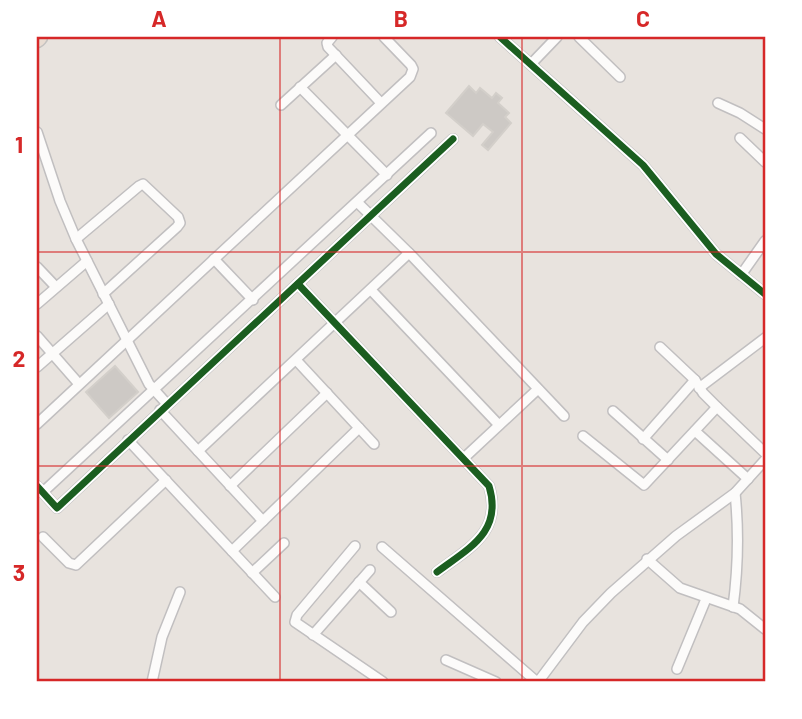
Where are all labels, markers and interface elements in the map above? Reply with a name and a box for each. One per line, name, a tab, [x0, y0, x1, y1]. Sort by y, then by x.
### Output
text: A	[151, 4, 167, 32]
text: B	[394, 4, 408, 32]
text: C	[636, 4, 650, 32]
text: 1	[15, 130, 23, 158]
text: 2	[13, 344, 25, 372]
text: 3	[13, 558, 25, 586]

